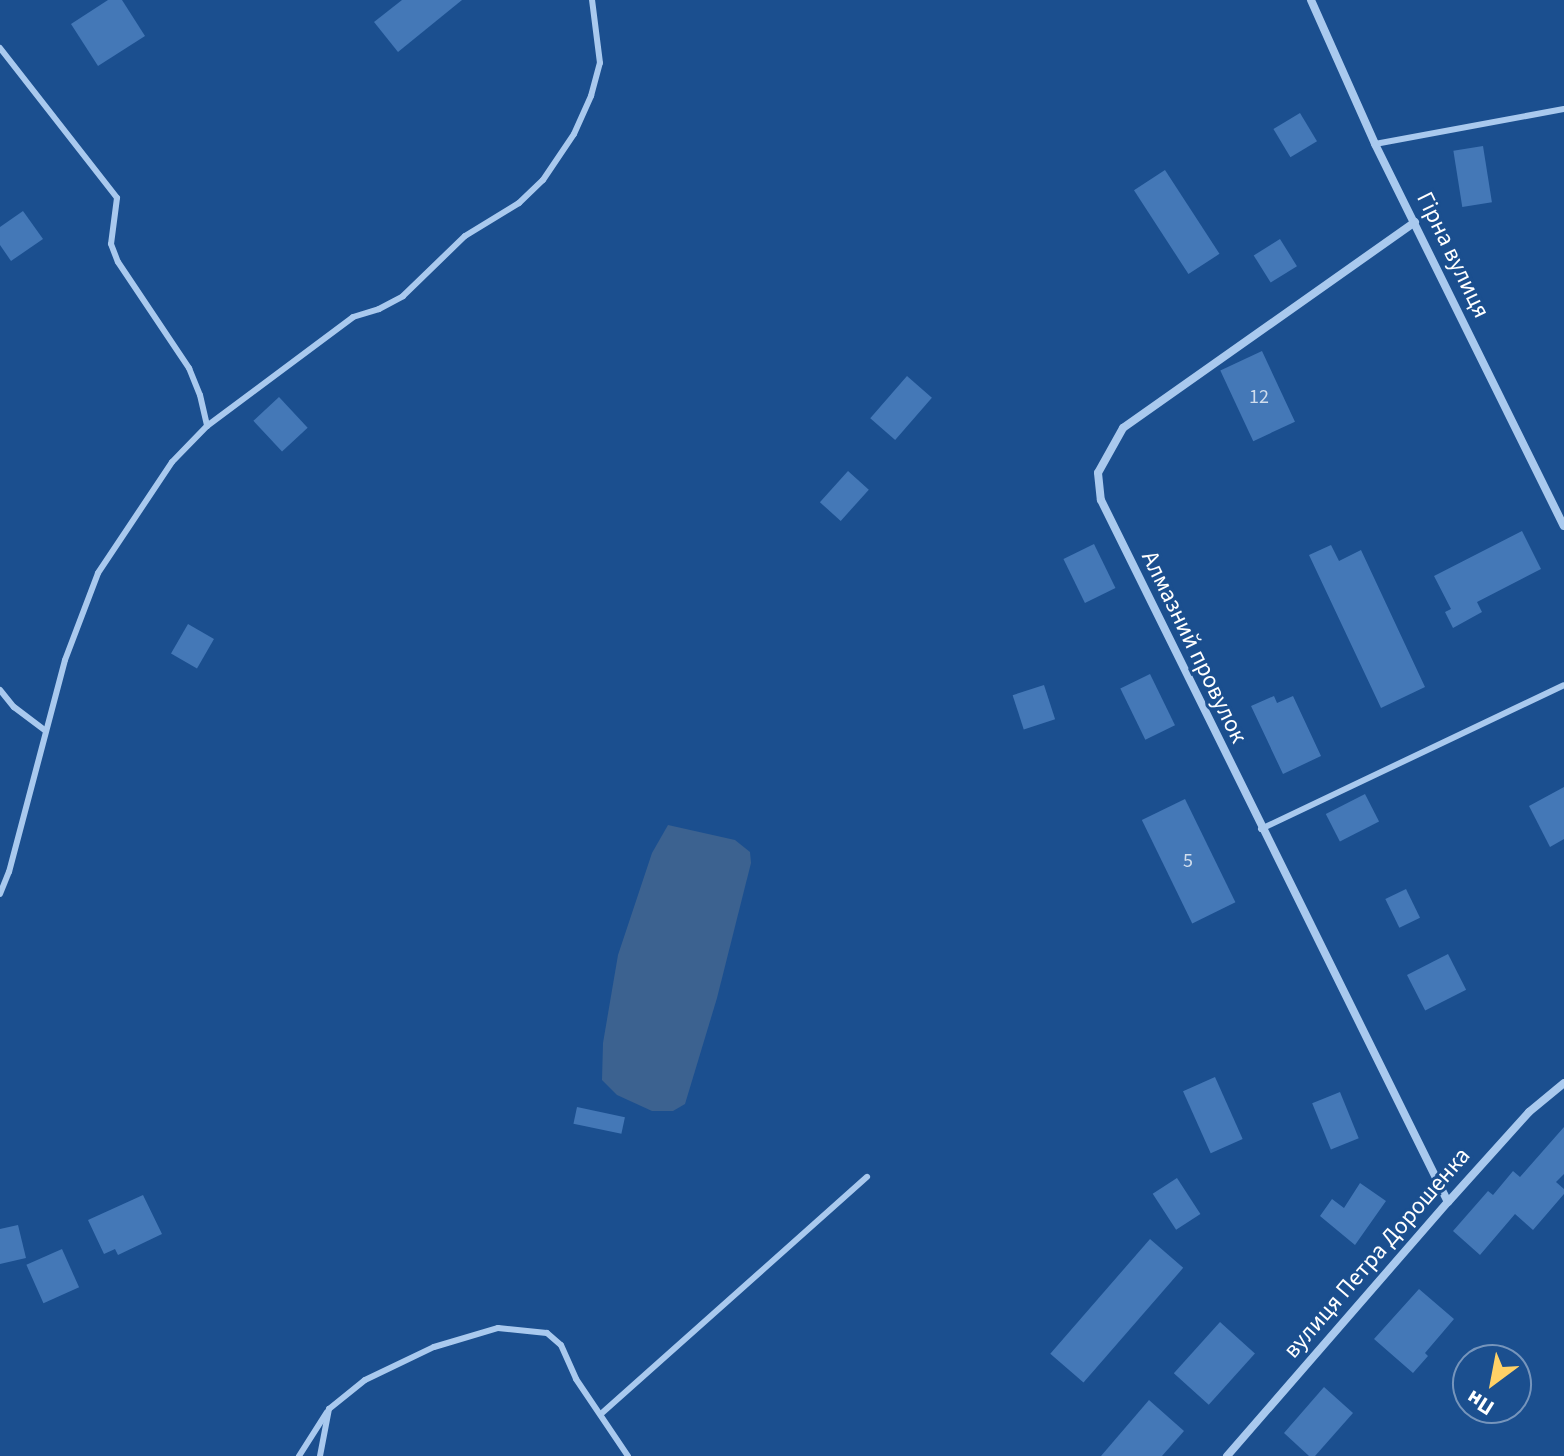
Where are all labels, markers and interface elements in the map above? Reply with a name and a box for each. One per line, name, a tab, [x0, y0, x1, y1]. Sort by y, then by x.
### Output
street label: Гірна вулиця	[1410, 187, 1496, 323]
house number: 12	[1249, 385, 1269, 409]
street label: Алмазний провулок	[1135, 546, 1253, 748]
house number: 5	[1183, 849, 1193, 873]
street label: вулиця Петра Дорошенка	[1278, 1142, 1476, 1364]
north arrow	[1452, 1344, 1532, 1424]
text: Пн	[1460, 1382, 1500, 1423]

